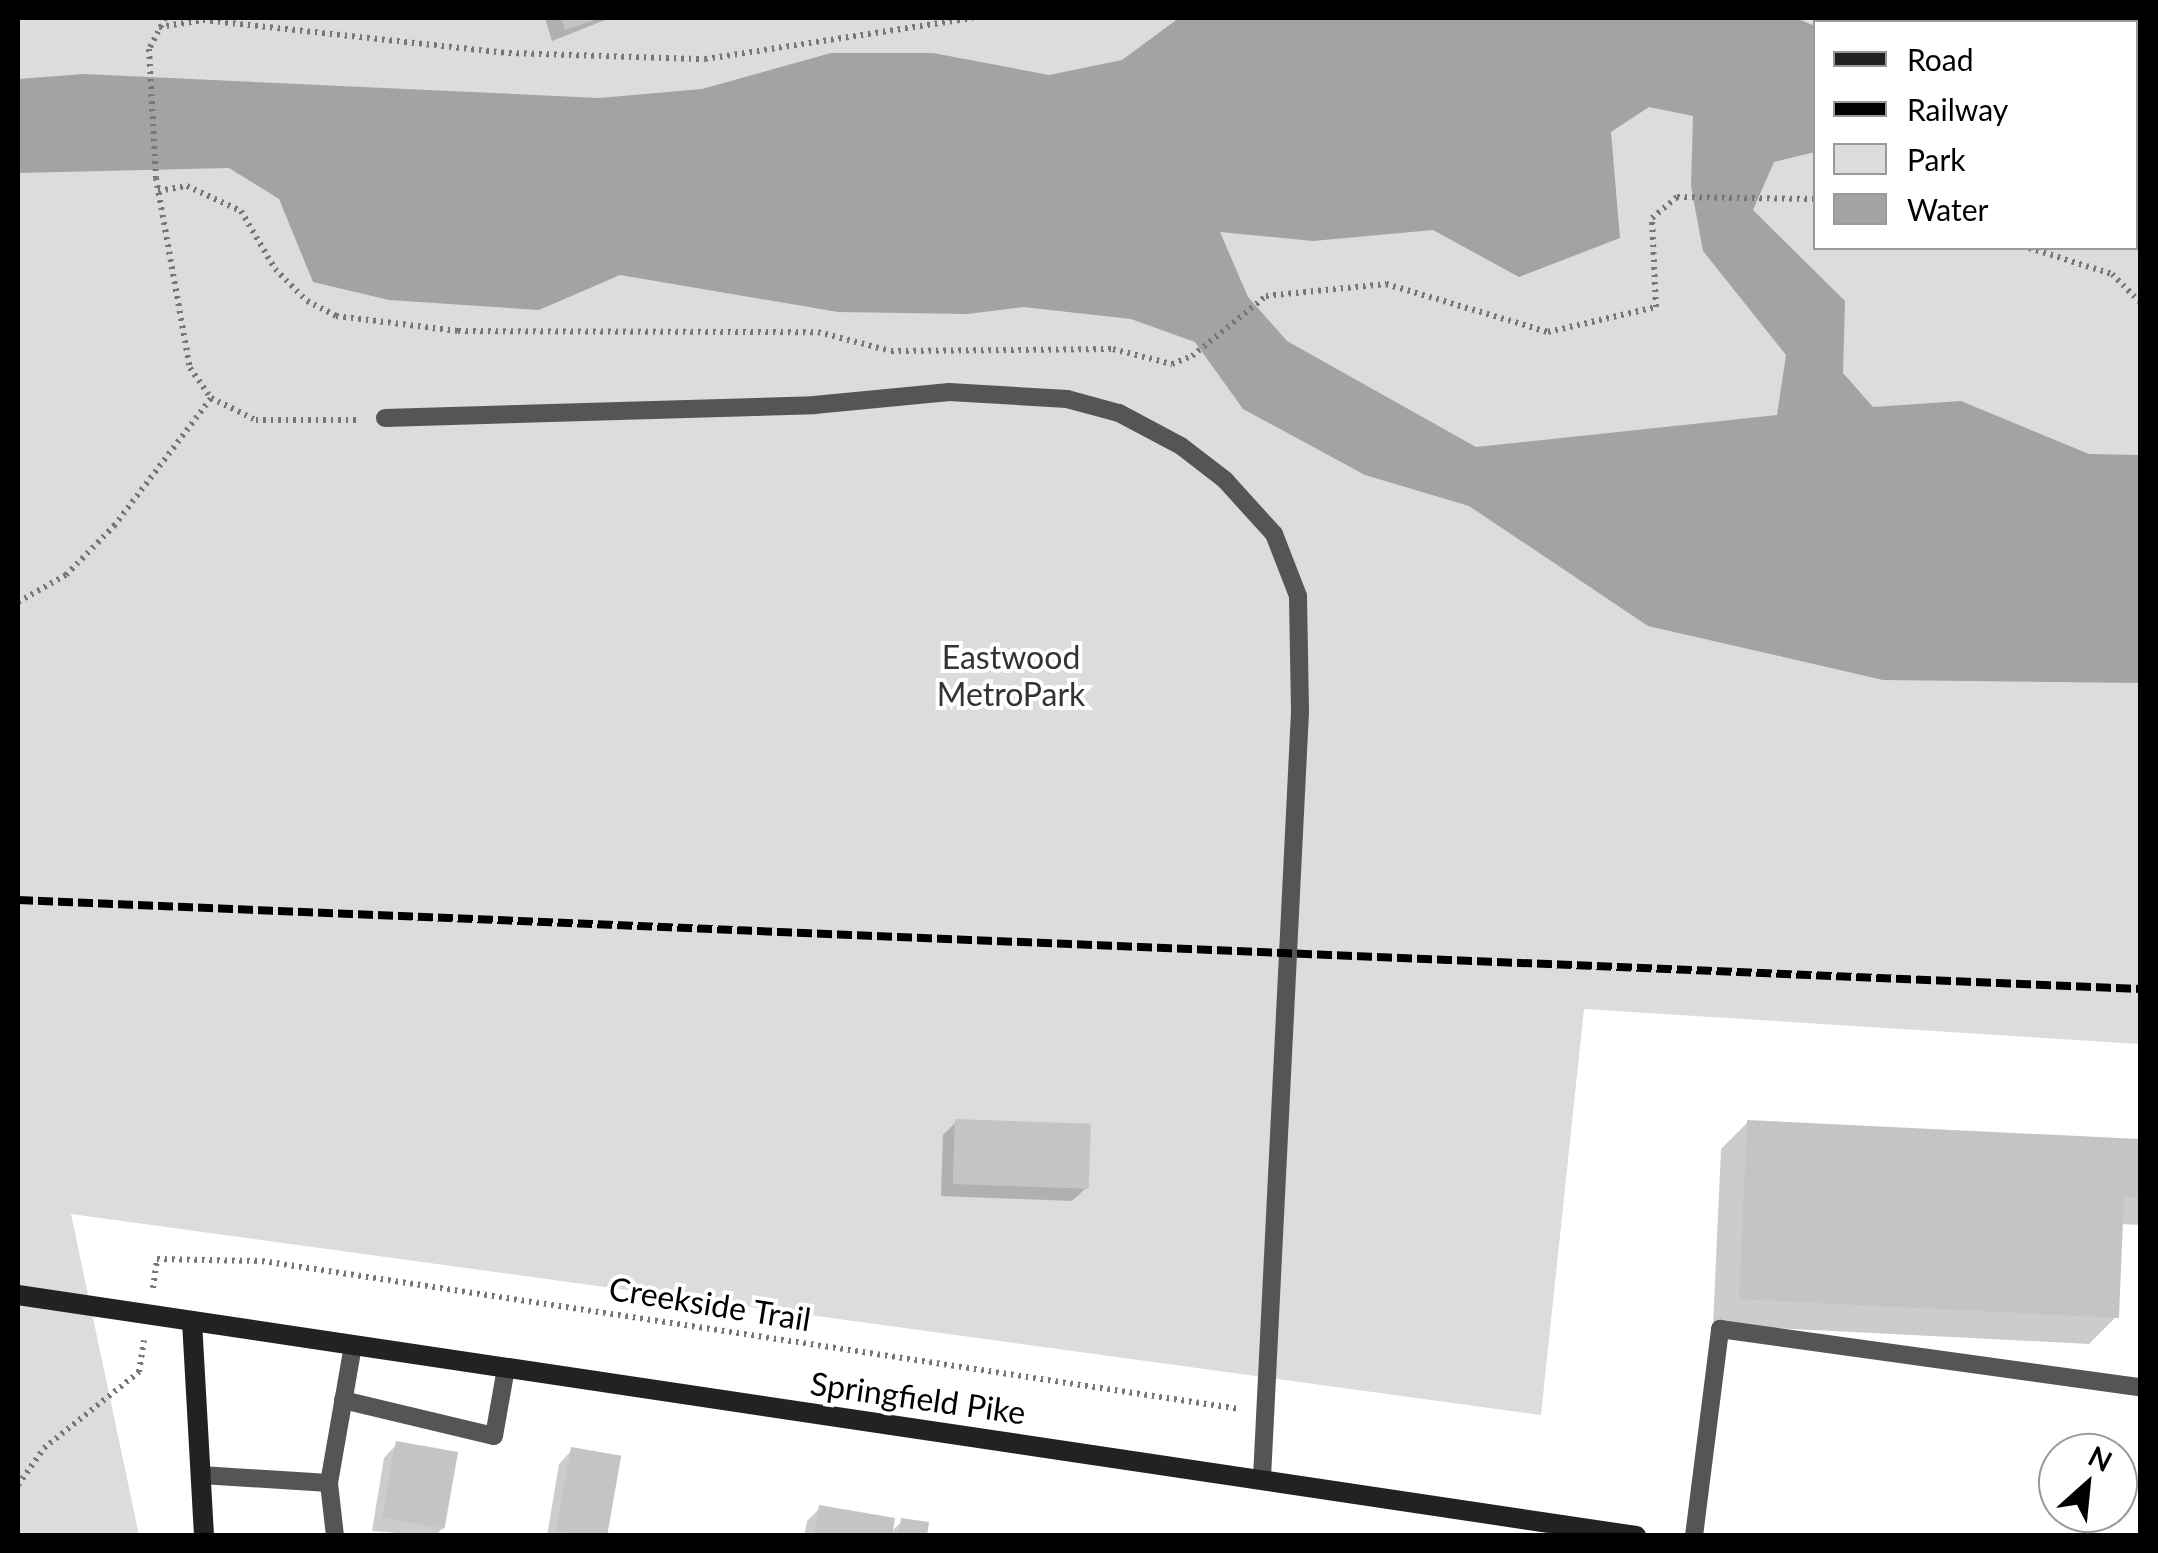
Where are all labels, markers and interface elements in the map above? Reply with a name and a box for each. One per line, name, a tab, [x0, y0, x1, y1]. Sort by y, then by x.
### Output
legend	[1813, 20, 2138, 250]
text: Road	[1907, 41, 1974, 77]
text: Railway	[1907, 91, 2008, 127]
text: Park	[1907, 141, 1966, 177]
text: Water	[1907, 191, 1989, 227]
park label: Eastwood MetroPark	[937, 639, 1085, 714]
street label: Creekside Trail	[606, 1269, 814, 1339]
street label: Springfield Pike	[808, 1364, 1028, 1432]
north arrow	[2038, 1433, 2138, 1533]
text: N	[2083, 1438, 2118, 1478]

